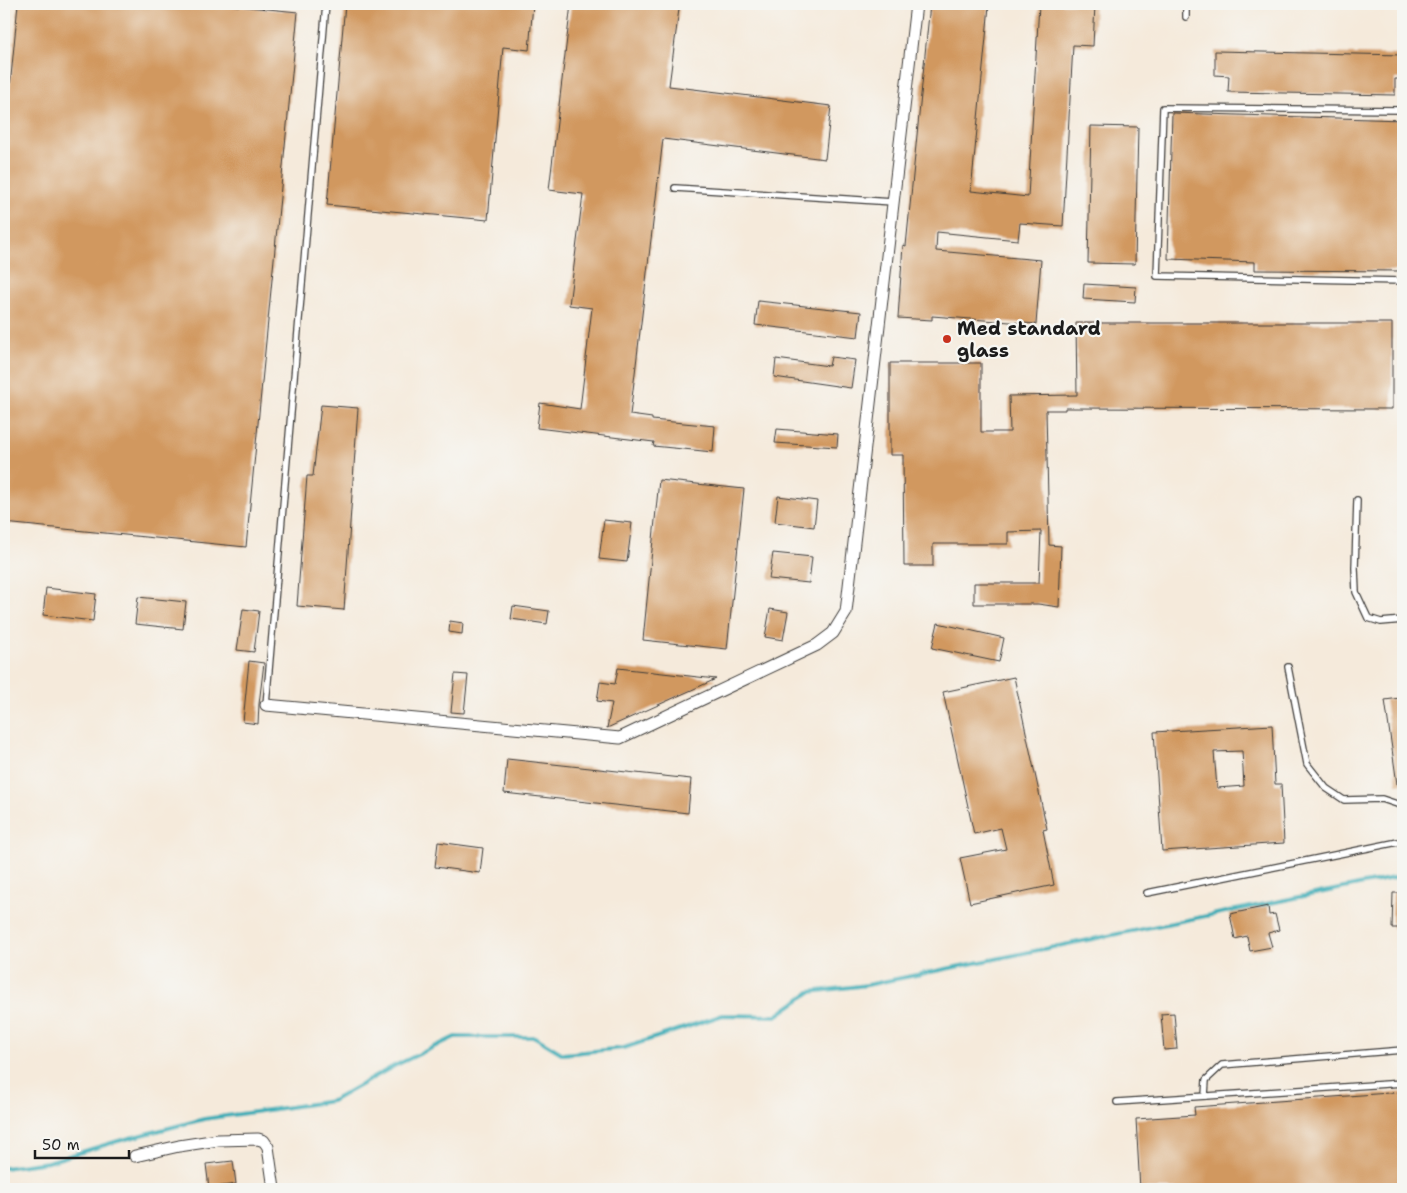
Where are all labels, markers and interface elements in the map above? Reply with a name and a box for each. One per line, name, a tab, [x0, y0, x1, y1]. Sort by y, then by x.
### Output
place label: Med standard glass	[957, 316, 1101, 363]
marker: Med standard glass	[941, 333, 953, 345]
scale bar	[35, 1128, 129, 1160]
text: 50 m	[42, 1135, 80, 1155]

